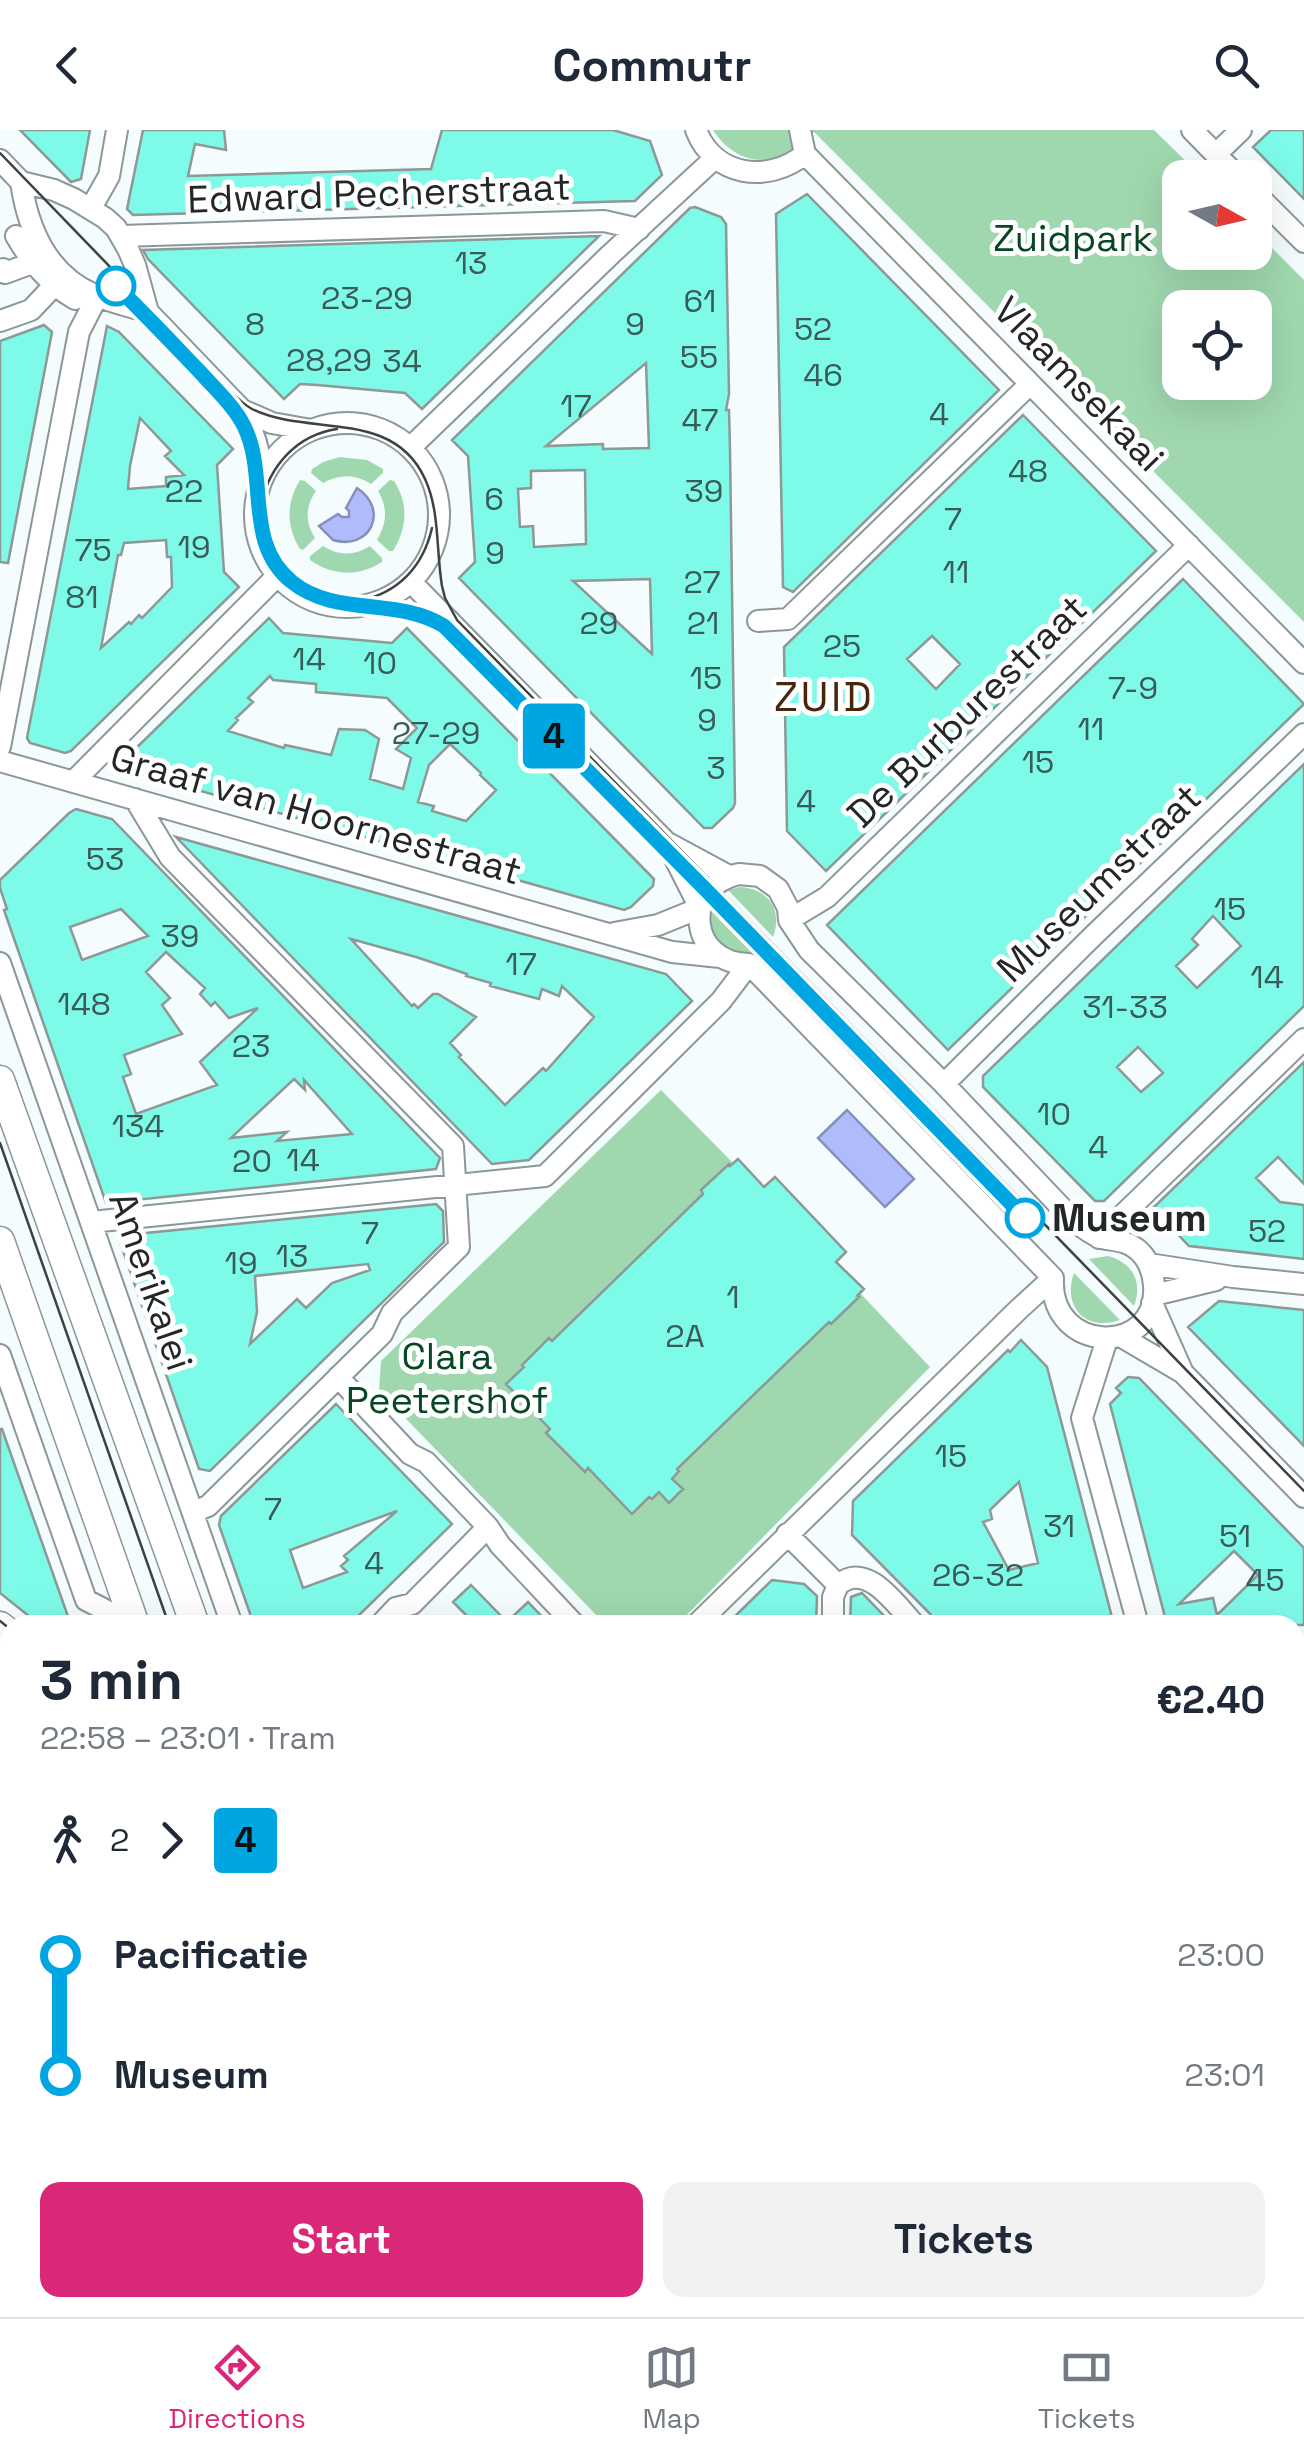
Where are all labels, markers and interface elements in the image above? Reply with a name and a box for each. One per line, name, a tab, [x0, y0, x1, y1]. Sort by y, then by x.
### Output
text: Commutr	[552, 37, 752, 94]
icon: back	[40, 38, 95, 93]
icon: search	[1209, 38, 1264, 93]
north arrow	[1162, 160, 1272, 270]
map controls	[1162, 160, 1272, 400]
street label: Edward Pecherstraat	[186, 162, 572, 224]
park label: Zuidpark	[993, 214, 1153, 262]
house number: 13	[455, 243, 487, 283]
unlabelled marker	[97, 267, 135, 305]
house number: 23-29	[321, 278, 413, 318]
house number: 61	[684, 281, 716, 321]
street label: Vlaamsekaai	[984, 286, 1174, 482]
button: locate	[1162, 290, 1272, 400]
house number: 8	[245, 304, 265, 344]
house number: 9	[625, 304, 645, 344]
house number: 52	[794, 309, 832, 349]
house number: 55	[680, 337, 718, 377]
house number: 28,29	[286, 340, 372, 380]
house number: 34	[382, 341, 422, 381]
house number: 46	[803, 355, 843, 395]
house number: 17	[560, 386, 592, 426]
house number: 4	[929, 394, 949, 434]
house number: 47	[681, 400, 719, 440]
house number: 48	[1008, 451, 1048, 491]
house number: 22	[165, 471, 203, 511]
house number: 39	[685, 471, 723, 511]
house number: 6	[484, 479, 504, 519]
house number: 7	[944, 499, 962, 539]
house number: 19	[178, 527, 210, 567]
house number: 75	[74, 530, 112, 570]
house number: 9	[485, 533, 505, 573]
house number: 11	[943, 552, 969, 592]
house number: 27	[683, 562, 721, 602]
house number: 81	[65, 577, 99, 617]
street label: De Burburestraat	[837, 584, 1097, 838]
house number: 29	[580, 603, 618, 643]
house number: 21	[687, 603, 719, 643]
house number: 25	[823, 626, 861, 666]
house number: 14	[292, 639, 326, 679]
house number: 10	[363, 643, 397, 683]
house number: 15	[690, 658, 722, 698]
house number: 7-9	[1108, 668, 1158, 708]
district label: ZUID	[774, 670, 874, 723]
house number: 9	[697, 700, 717, 740]
line badge: 4	[522, 704, 586, 768]
house number: 11	[1078, 709, 1104, 749]
house number: 27-29	[392, 713, 480, 753]
text: 4	[543, 714, 565, 758]
street label: Graaf van Hoornestraat	[105, 732, 527, 896]
house number: 15	[1022, 742, 1054, 782]
house number: 3	[706, 748, 726, 788]
street label: Museumstraat	[987, 774, 1211, 992]
house number: 4	[796, 781, 816, 821]
house number: 53	[86, 839, 124, 879]
house number: 15	[1214, 889, 1246, 929]
house number: 39	[161, 916, 199, 956]
house number: 17	[505, 944, 537, 984]
house number: 14	[1250, 957, 1284, 997]
house number: 148	[57, 984, 111, 1024]
house number: 31-33	[1082, 987, 1168, 1027]
house number: 23	[232, 1026, 270, 1066]
house number: 10	[1037, 1094, 1071, 1134]
house number: 134	[112, 1106, 164, 1146]
house number: 4	[1088, 1127, 1108, 1167]
house number: 14	[286, 1140, 320, 1180]
house number: 20	[232, 1141, 272, 1181]
street label: Amerikalei	[98, 1185, 204, 1377]
place label: Museum	[1052, 1194, 1207, 1242]
marker: Museum	[1006, 1199, 1044, 1237]
house number: 52	[1248, 1211, 1286, 1251]
house number: 7	[361, 1213, 379, 1253]
house number: 13	[276, 1236, 308, 1276]
house number: 19	[225, 1243, 257, 1283]
house number: 1	[726, 1277, 740, 1317]
house number: 2A	[665, 1316, 705, 1356]
park label: Clara Peetershof	[346, 1332, 548, 1424]
house number: 15	[935, 1436, 967, 1476]
house number: 7	[264, 1489, 282, 1529]
house number: 31	[1043, 1506, 1075, 1546]
house number: 51	[1219, 1516, 1251, 1556]
house number: 4	[364, 1543, 384, 1583]
house number: 26-32	[932, 1555, 1024, 1595]
house number: 45	[1245, 1560, 1285, 1600]
text: 3 min	[40, 1645, 183, 1715]
text: €2.40	[1157, 1676, 1265, 1724]
text: 22:58 – 23:01 · Tram	[40, 1718, 336, 1758]
icon: walk	[40, 1813, 95, 1868]
icon: forward	[144, 1813, 199, 1868]
text: 4	[234, 1818, 257, 1862]
text: 2	[110, 1820, 129, 1860]
text: Pacificatie	[114, 1931, 308, 1979]
text: 23:00	[1177, 1935, 1265, 1975]
text: Museum	[114, 2051, 269, 2099]
text: 23:01	[1185, 2055, 1265, 2095]
button: Start	[40, 2182, 643, 2297]
button: Tickets	[663, 2182, 1265, 2297]
tab: Directions	[168, 2340, 306, 2436]
tab: Map	[643, 2340, 701, 2436]
tab: Tickets	[1038, 2340, 1136, 2436]

